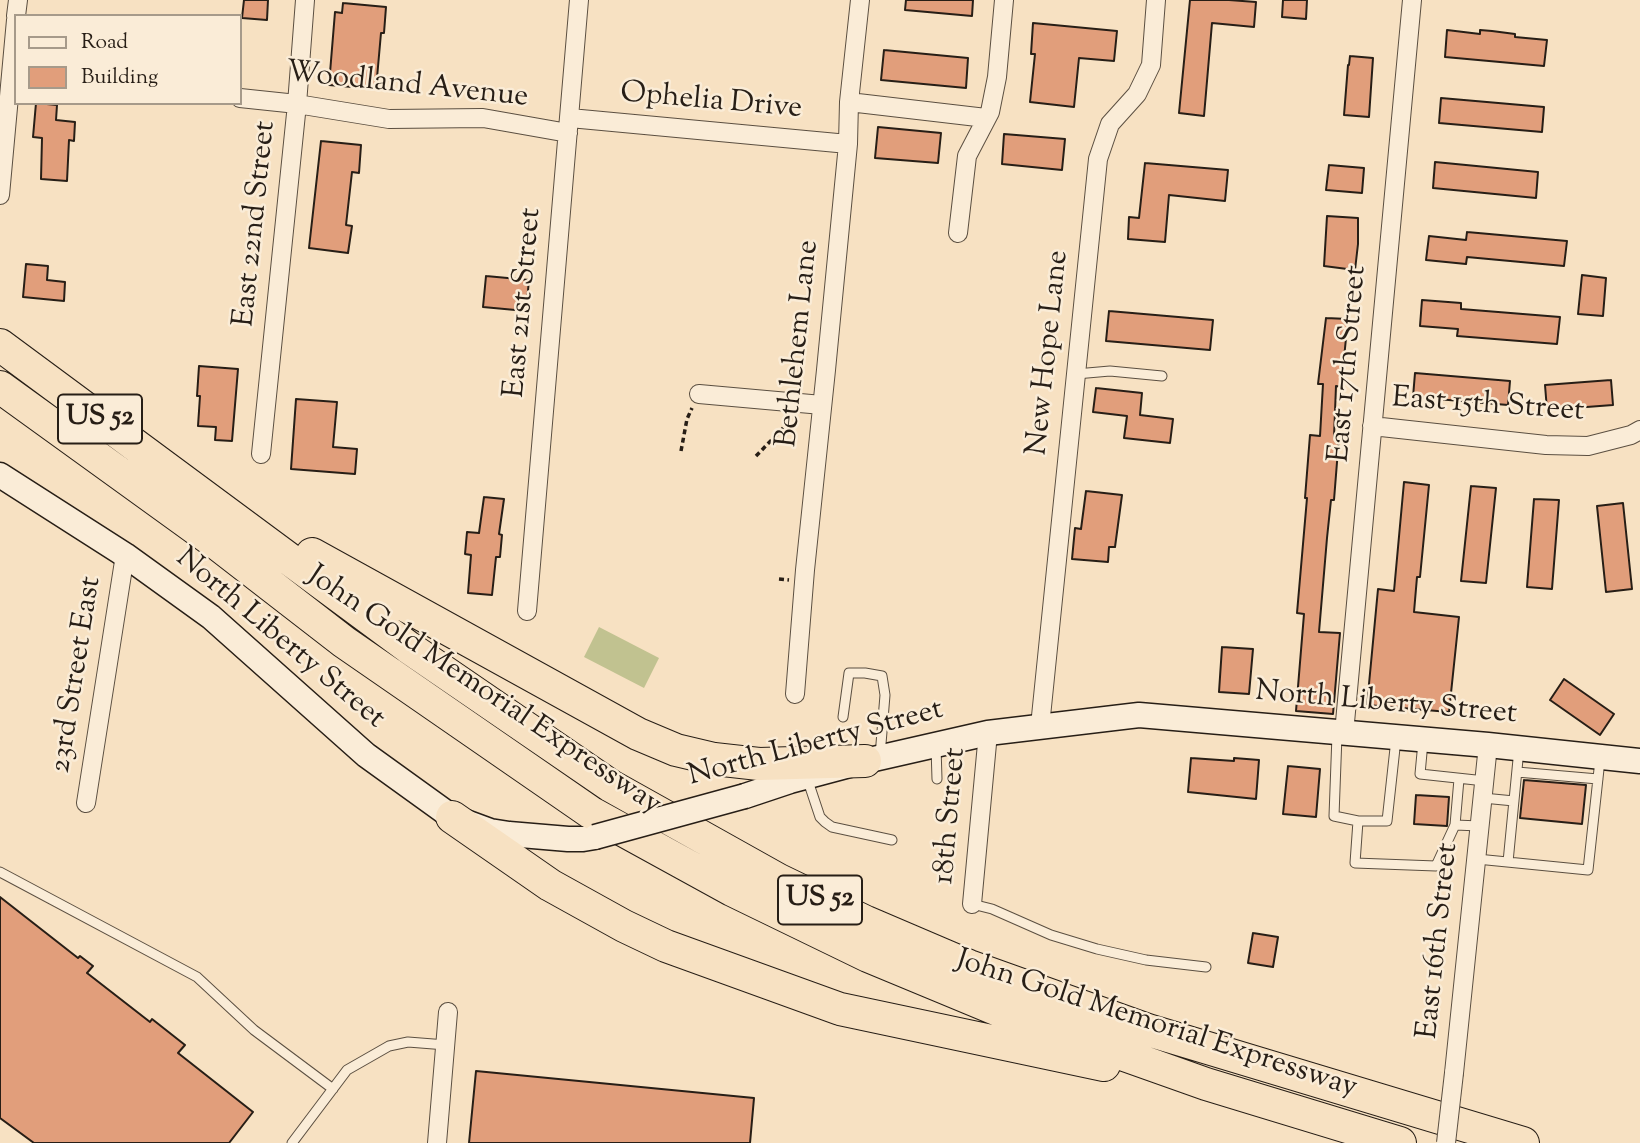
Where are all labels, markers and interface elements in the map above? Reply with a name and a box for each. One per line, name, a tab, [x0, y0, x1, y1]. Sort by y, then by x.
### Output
legend	[14, 14, 242, 105]
text: Road	[81, 28, 128, 58]
street label: Woodland Avenue	[284, 56, 530, 118]
text: Building	[81, 63, 158, 93]
street label: Ophelia Drive	[619, 77, 803, 129]
street label: East 22nd Street	[228, 119, 286, 329]
street label: East 21st Street	[499, 207, 551, 399]
street label: Bethlehem Lane	[771, 239, 829, 449]
street label: New Hope Lane	[1021, 249, 1079, 457]
street label: East 17th Street	[1323, 264, 1377, 464]
street label: East 15th Street	[1391, 382, 1585, 432]
road number: US 52	[58, 394, 142, 444]
street label: North Liberty Street	[167, 542, 391, 738]
street label: John Gold Memorial Expressway	[299, 560, 667, 824]
street label: 23rd Street East	[45, 574, 111, 776]
street label: North Liberty Street	[1254, 676, 1518, 734]
street label: North Liberty Street	[685, 694, 947, 796]
street label: 18th Street	[928, 746, 976, 886]
street label: East 16th Street	[1412, 841, 1468, 1041]
road number: US 52	[778, 876, 862, 925]
street label: John Gold Memorial Expressway	[951, 944, 1361, 1108]

